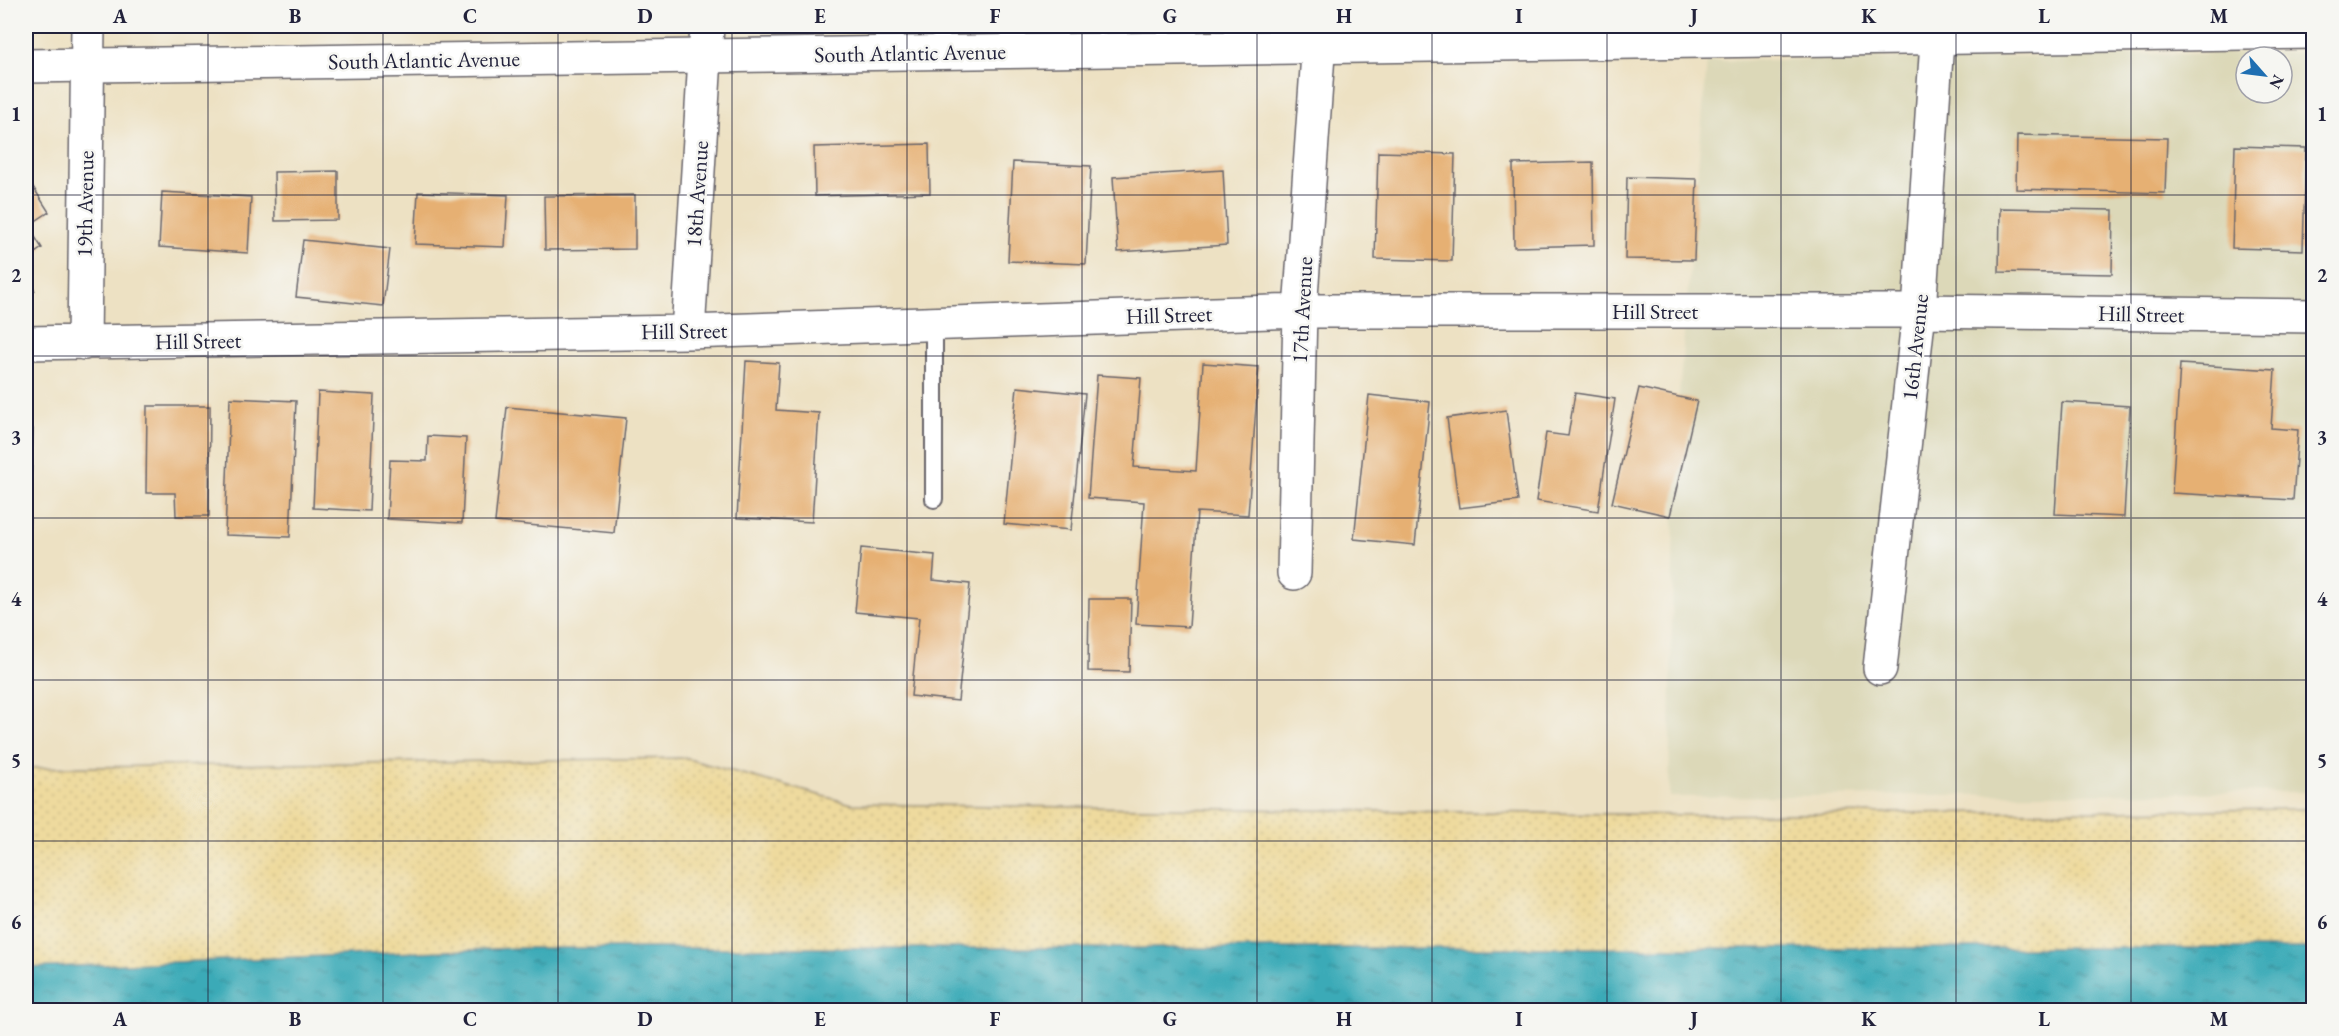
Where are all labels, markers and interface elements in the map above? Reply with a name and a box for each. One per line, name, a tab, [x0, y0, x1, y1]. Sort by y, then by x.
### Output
text: A	[112, 3, 128, 29]
text: B	[289, 3, 301, 29]
text: C	[463, 3, 477, 29]
text: D	[637, 3, 653, 29]
text: E	[814, 3, 826, 29]
text: F	[990, 3, 1001, 29]
text: G	[1163, 3, 1177, 29]
text: H	[1336, 3, 1352, 29]
text: I	[1515, 3, 1523, 29]
text: J	[1688, 3, 1698, 29]
text: K	[1861, 3, 1877, 29]
text: L	[2038, 3, 2050, 29]
text: M	[2210, 3, 2228, 29]
street label: South Atlantic Avenue	[814, 37, 1007, 69]
street label: South Atlantic Avenue	[328, 44, 521, 76]
north arrow	[2234, 45, 2294, 105]
text: N	[2264, 71, 2289, 92]
text: 1	[11, 101, 21, 127]
text: 1	[2317, 101, 2327, 127]
street label: 18th Avenue	[679, 139, 715, 248]
street label: 19th Avenue	[70, 150, 100, 258]
street label: 17th Avenue	[1285, 255, 1319, 364]
text: 2	[11, 262, 22, 288]
text: 2	[2317, 262, 2328, 288]
street label: 16th Avenue	[1895, 292, 1935, 402]
street label: Hill Street	[1612, 297, 1698, 326]
street label: Hill Street	[1125, 299, 1213, 331]
street label: Hill Street	[2097, 299, 2185, 329]
street label: Hill Street	[640, 316, 728, 346]
street label: Hill Street	[154, 326, 242, 356]
text: 3	[11, 424, 21, 450]
text: 3	[2317, 424, 2327, 450]
text: 4	[11, 586, 22, 612]
text: 4	[2317, 586, 2328, 612]
text: 5	[11, 747, 21, 773]
text: 5	[2317, 747, 2327, 773]
text: 6	[11, 909, 22, 935]
text: 6	[2317, 909, 2328, 935]
text: A	[112, 1006, 128, 1032]
text: B	[289, 1006, 301, 1032]
text: C	[463, 1006, 477, 1032]
text: D	[637, 1006, 653, 1032]
text: E	[814, 1006, 826, 1032]
text: F	[990, 1006, 1001, 1032]
text: G	[1163, 1006, 1177, 1032]
text: H	[1336, 1006, 1352, 1032]
text: I	[1515, 1006, 1523, 1032]
text: J	[1688, 1006, 1698, 1032]
text: K	[1861, 1006, 1877, 1032]
text: L	[2038, 1006, 2050, 1032]
text: M	[2210, 1006, 2228, 1032]

